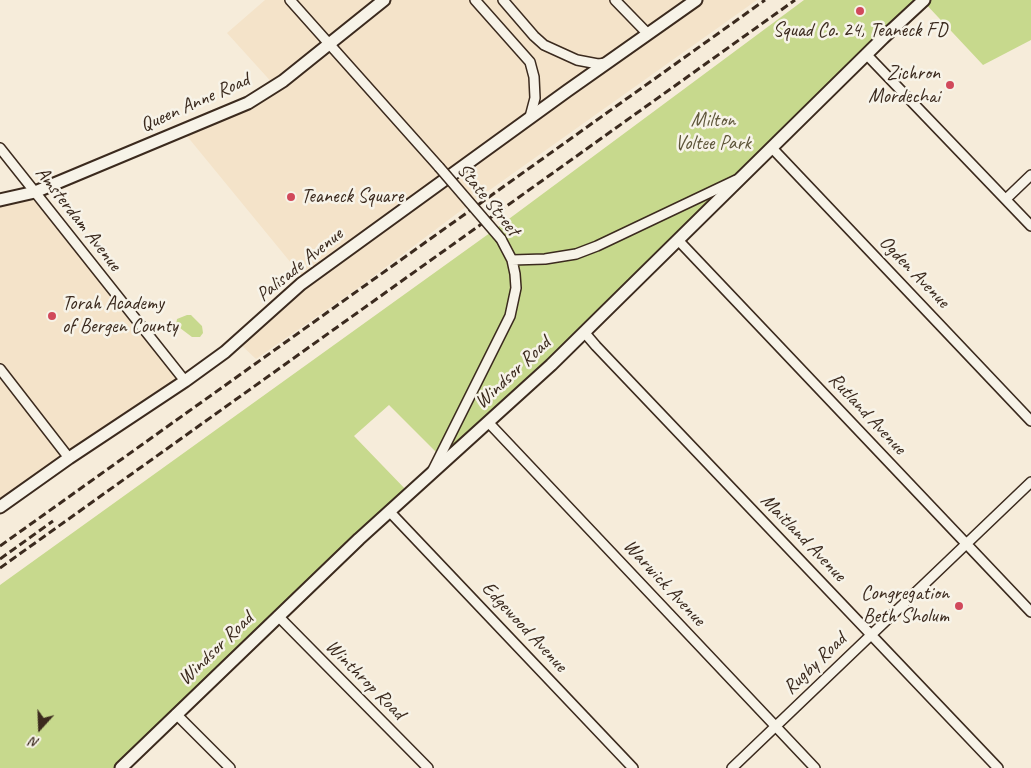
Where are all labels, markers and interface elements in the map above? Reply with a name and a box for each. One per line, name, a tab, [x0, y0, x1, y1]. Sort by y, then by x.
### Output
marker: Squad Co. 24, Teaneck FD	[854, 5, 866, 17]
place label: Squad Co. 24, Teaneck FD	[773, 19, 947, 43]
place label: Zichron Mordechai	[868, 62, 940, 109]
street label: Queen Anne Road	[137, 68, 253, 138]
marker: Zichron Mordechai	[944, 79, 956, 91]
park label: Milton Voltee Park	[675, 109, 751, 156]
street label: State Street	[451, 159, 525, 241]
street label: Amsterdam Avenue	[30, 162, 126, 276]
place label: Teaneck Square	[301, 185, 403, 209]
marker: Teaneck Square	[285, 191, 297, 203]
street label: Palisade Avenue	[252, 223, 348, 307]
street label: Ogden Avenue	[874, 231, 954, 313]
place label: Torah Academy of Bergen County	[62, 292, 178, 339]
marker: Torah Academy of Bergen County	[46, 310, 58, 322]
street label: Windsor Road	[470, 332, 556, 414]
street label: Rutland Avenue	[823, 368, 911, 460]
street label: Maitland Avenue	[755, 489, 851, 587]
street label: Warwick Avenue	[618, 535, 710, 631]
street label: Edgewood Avenue	[476, 577, 572, 677]
place label: Congregation Beth Sholum	[861, 582, 949, 629]
marker: Congregation Beth Sholum	[953, 600, 965, 612]
street label: Windsor Road	[173, 607, 259, 691]
street label: Rugby Road	[778, 628, 852, 700]
street label: Winthrop Road	[320, 635, 410, 725]
north arrow	[15, 703, 65, 753]
text: N	[28, 733, 42, 752]

